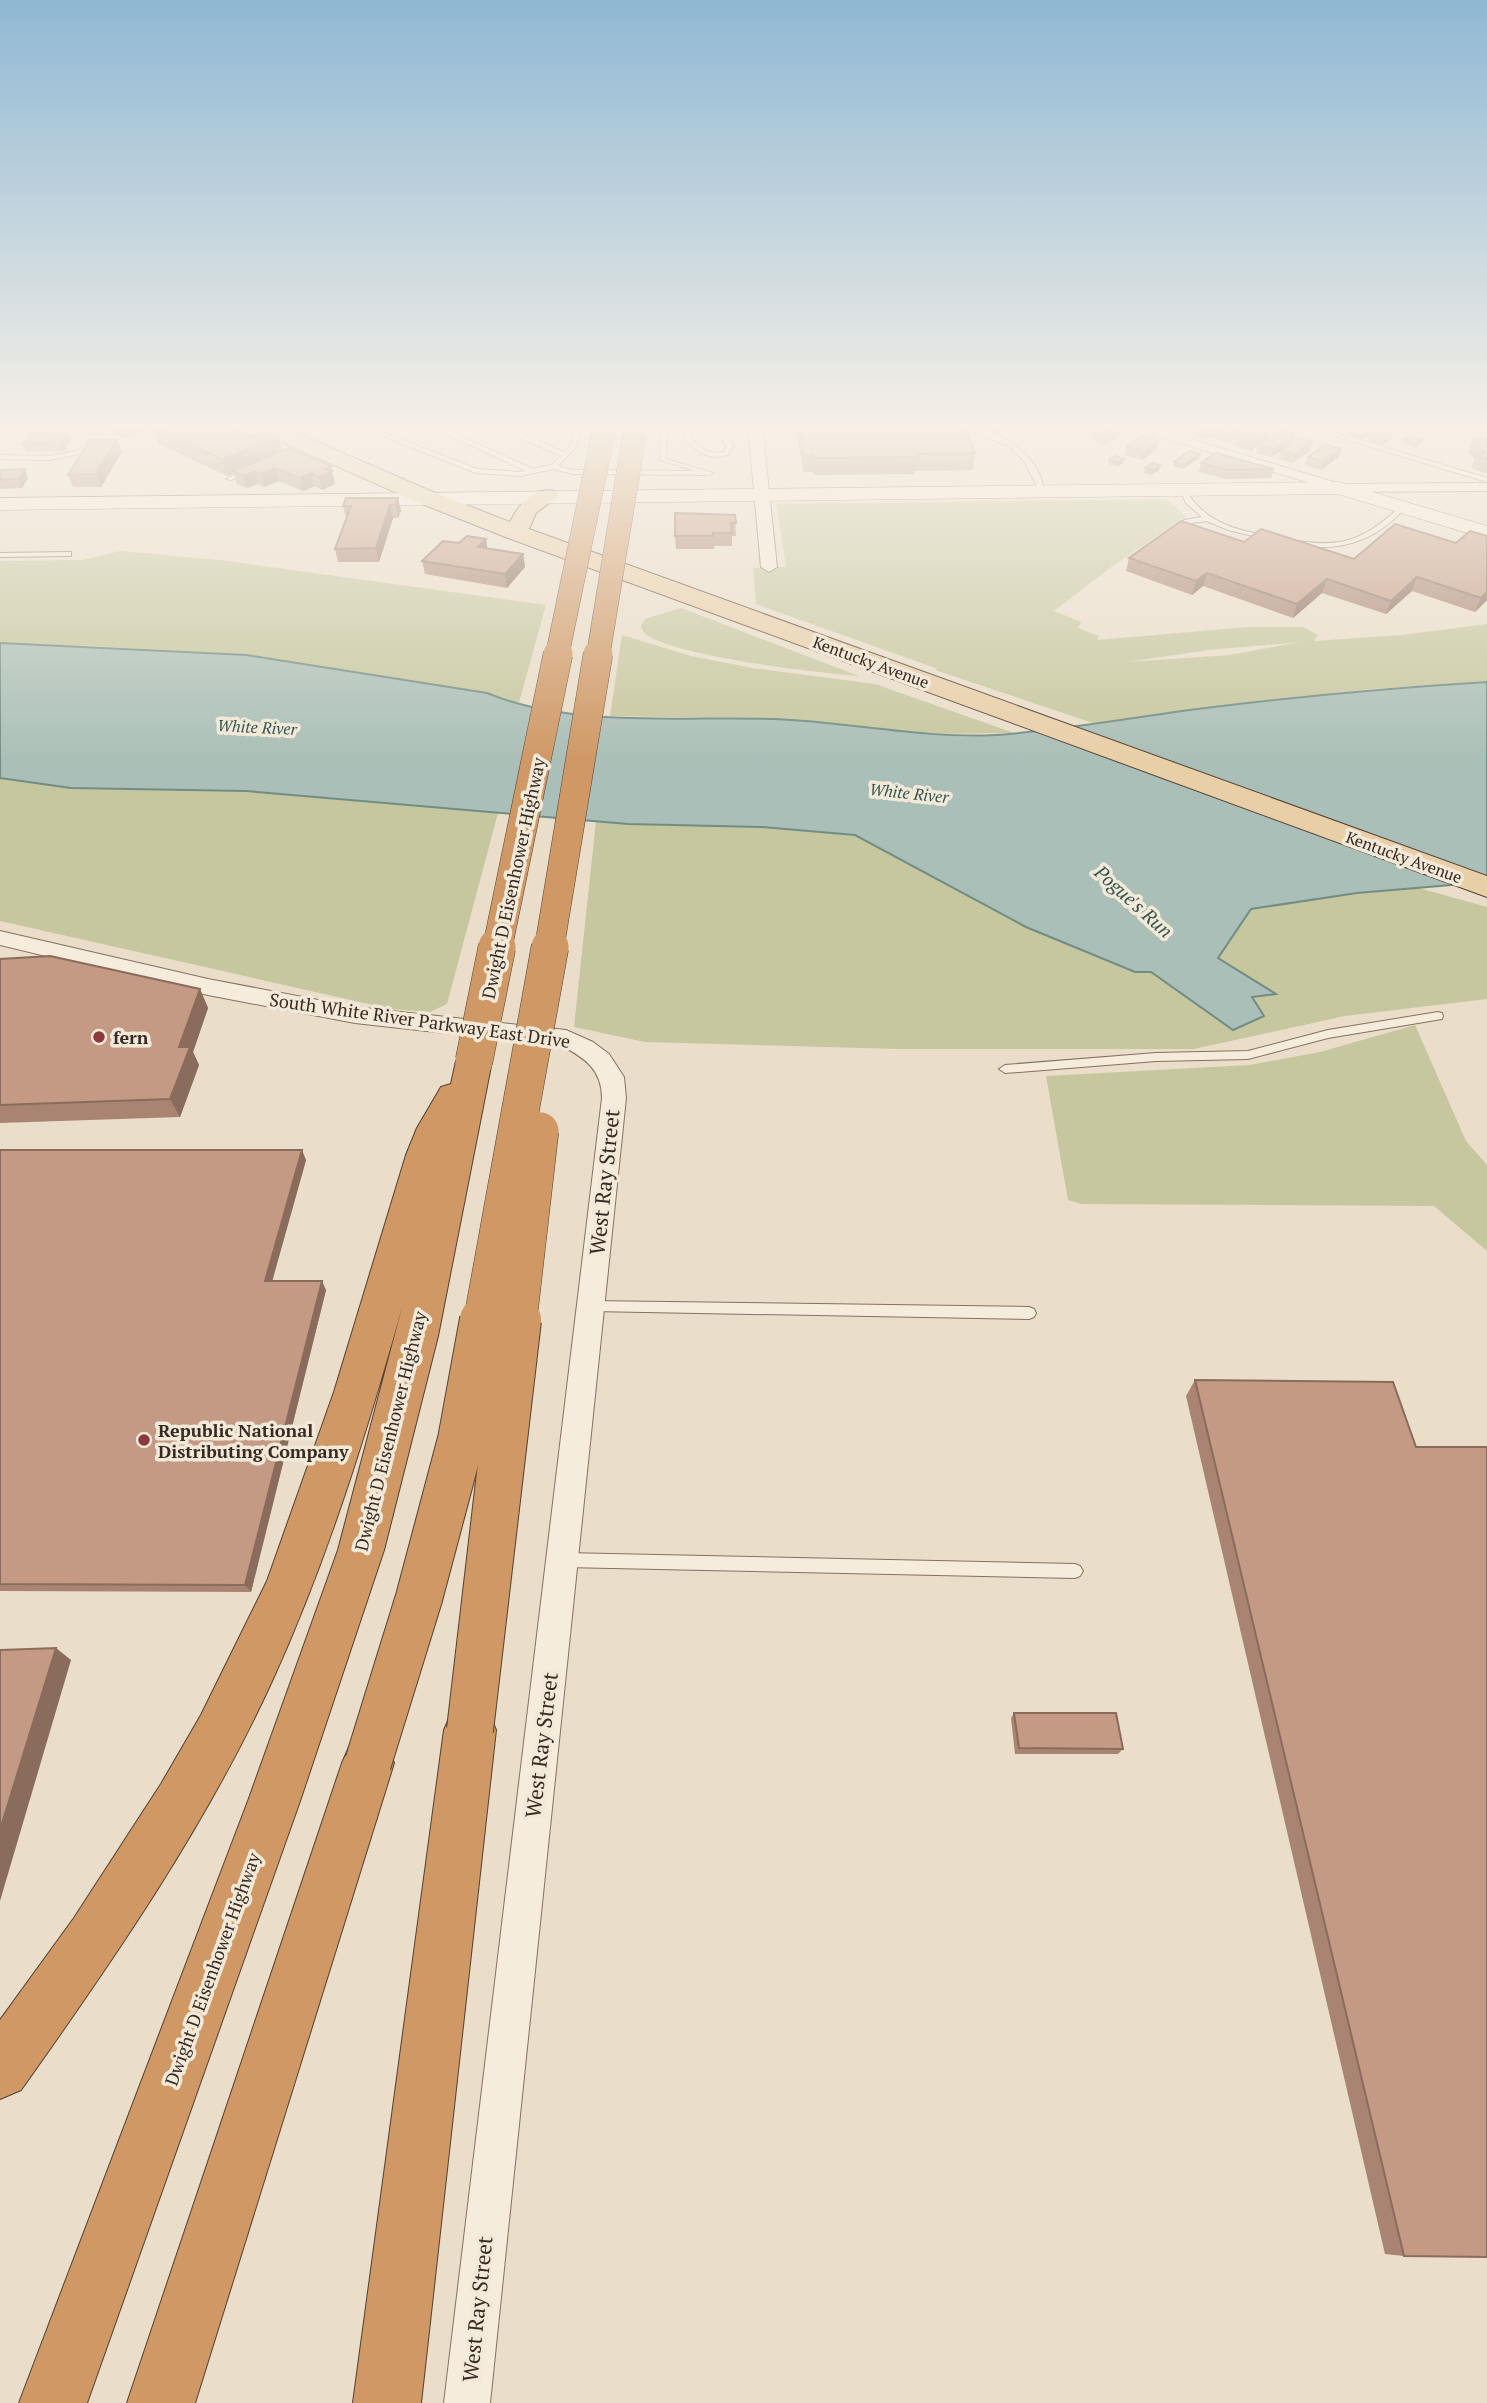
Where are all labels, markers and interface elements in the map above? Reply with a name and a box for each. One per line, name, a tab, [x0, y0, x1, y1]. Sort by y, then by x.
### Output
street label: Kentucky Avenue	[810, 631, 932, 693]
water label: White River	[217, 714, 298, 740]
street label: Dwight D Eisenhower Highway	[476, 754, 551, 1001]
water label: White River	[868, 778, 950, 808]
street label: Kentucky Avenue	[1343, 826, 1465, 888]
water label: Pogue's Run	[1089, 859, 1178, 943]
street label: South White River Parkway East Drive	[268, 987, 572, 1053]
place label: fern	[113, 1025, 149, 1049]
marker: fern	[91, 1029, 107, 1045]
street label: West Ray Street	[582, 1107, 626, 1256]
street label: Dwight D Eisenhower Highway	[349, 1308, 432, 1553]
place label: Republic National Distributing Company	[158, 1418, 349, 1463]
marker: Republic National Distributing Company	[136, 1432, 152, 1448]
street label: West Ray Street	[518, 1670, 564, 1819]
street label: Dwight D Eisenhower Highway	[159, 1848, 266, 2089]
street label: West Ray Street	[455, 2234, 499, 2383]

